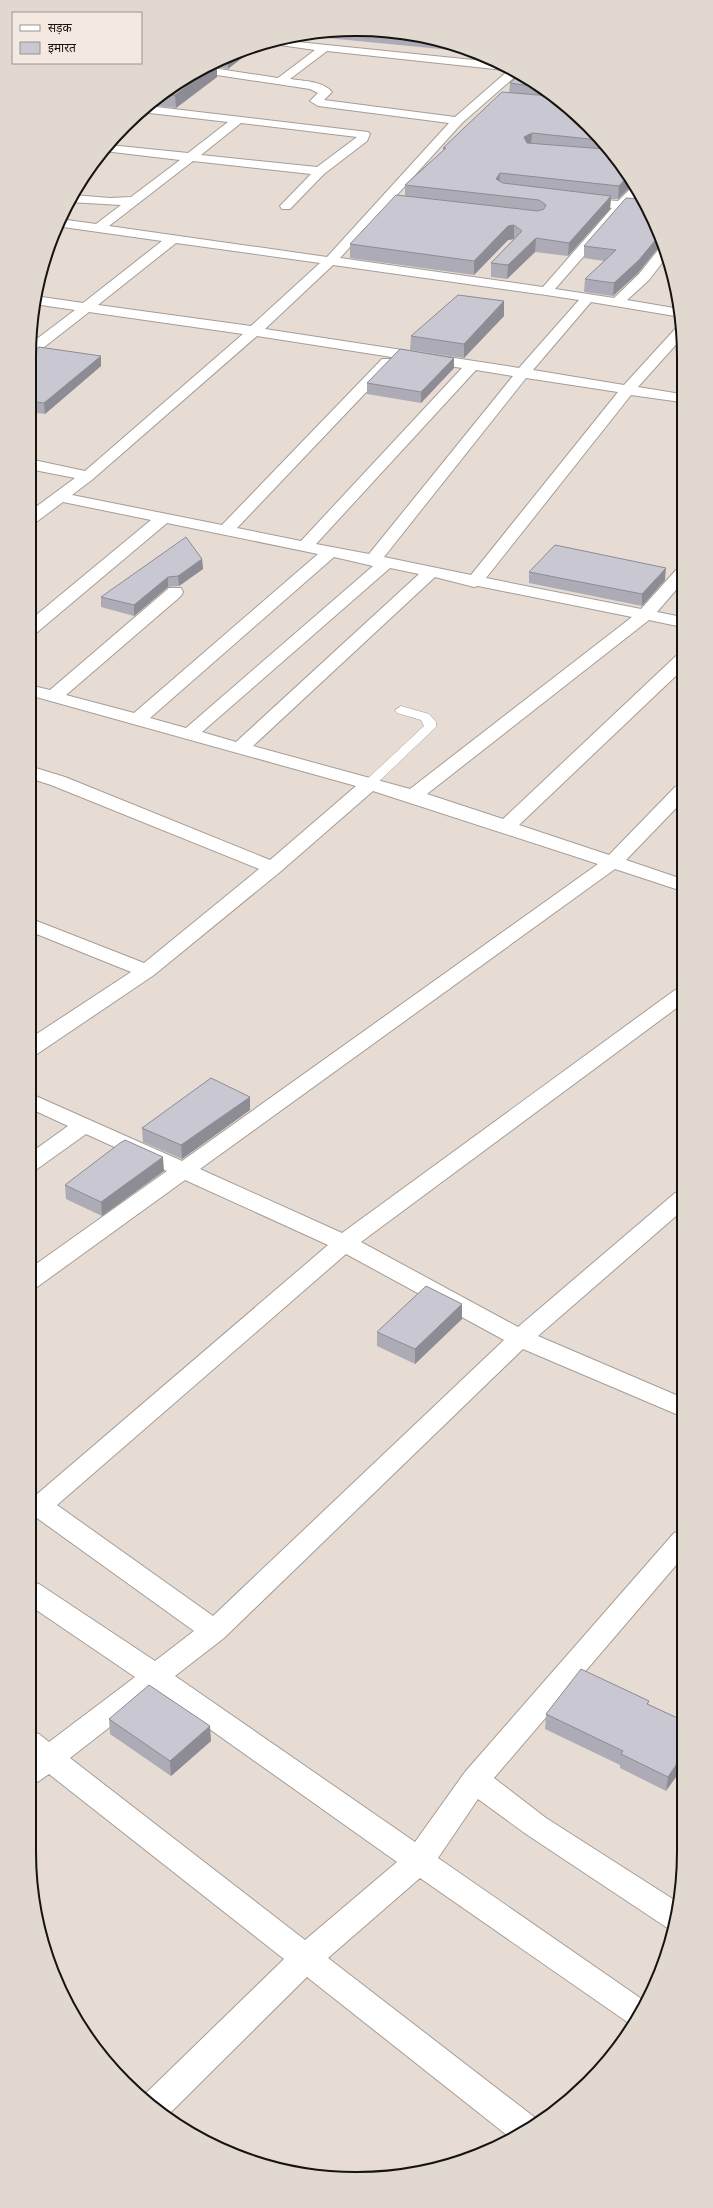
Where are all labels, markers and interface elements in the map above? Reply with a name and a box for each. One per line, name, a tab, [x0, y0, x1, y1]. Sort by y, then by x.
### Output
legend	[12, 12, 142, 64]
text: सड़क	[48, 21, 73, 35]
text: इमारत	[48, 41, 77, 55]

